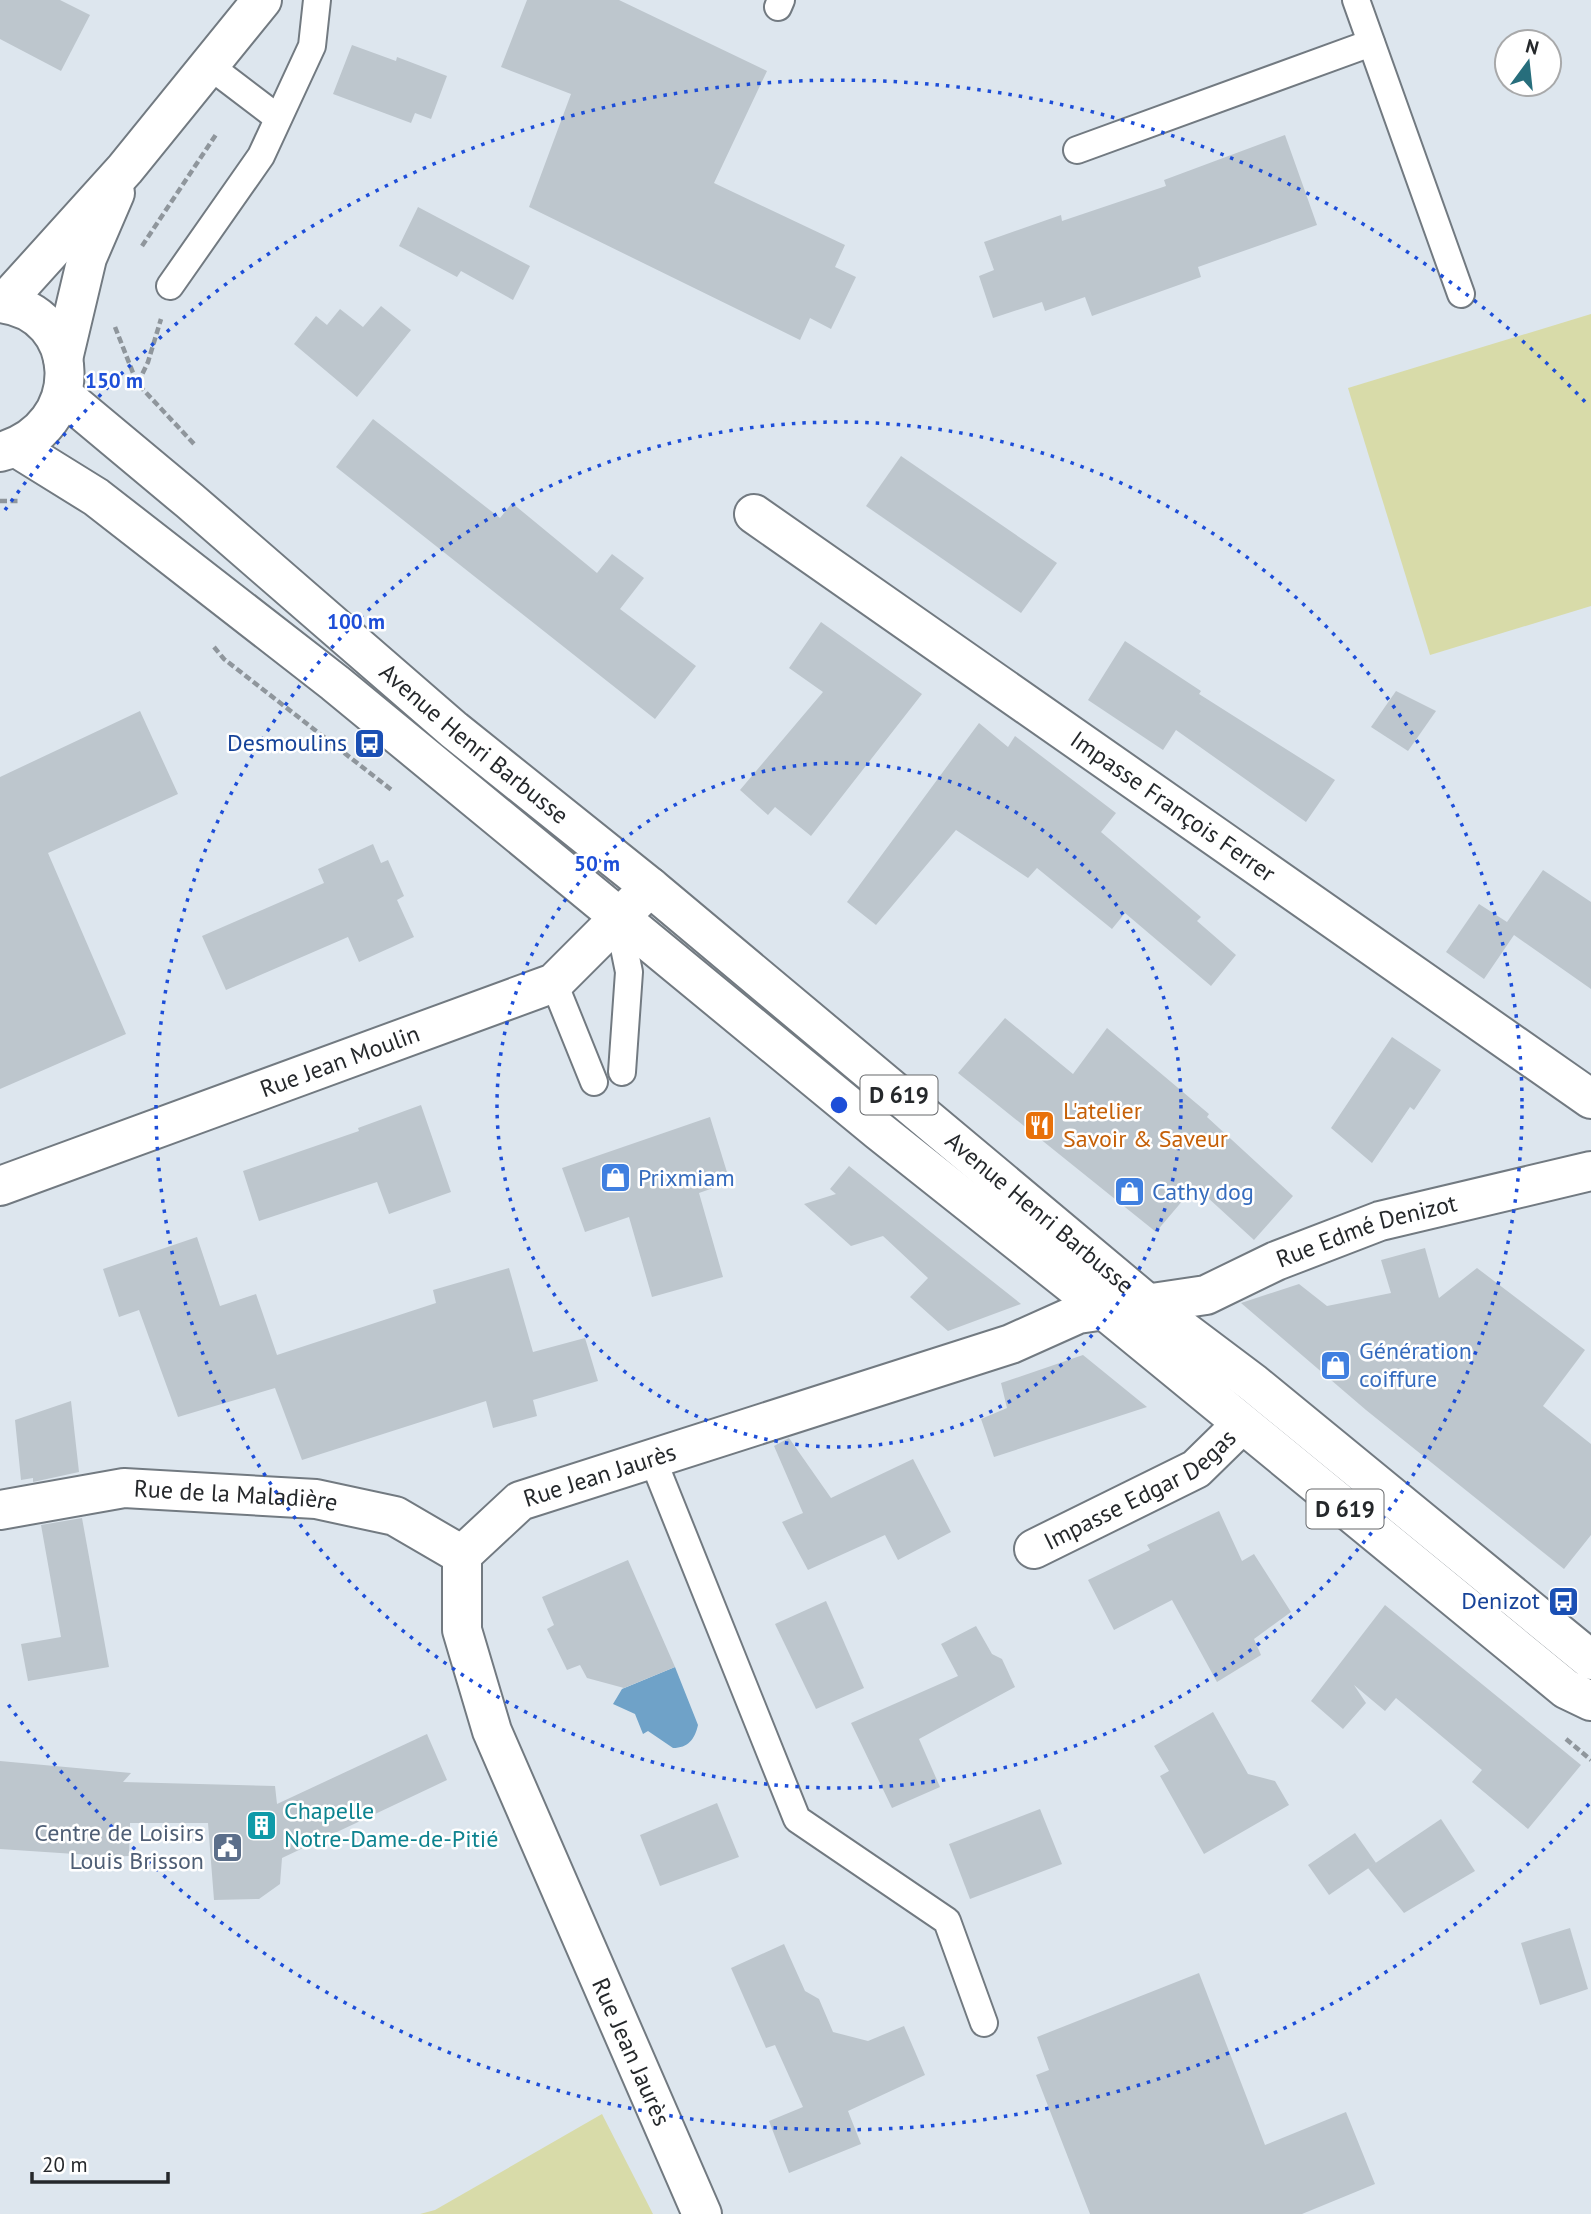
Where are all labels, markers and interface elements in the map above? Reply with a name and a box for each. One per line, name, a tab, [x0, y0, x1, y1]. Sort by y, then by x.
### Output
north arrow	[1493, 28, 1563, 98]
text: N	[1523, 33, 1542, 60]
text: 150 m	[85, 367, 143, 394]
text: 100 m	[327, 608, 385, 635]
street label: Avenue Henri Barbusse	[373, 656, 575, 831]
street label: Impasse François Ferrer	[1065, 724, 1282, 889]
bus stop icon: Desmoulins	[353, 726, 387, 760]
place label: Desmoulins	[227, 727, 347, 758]
text: 50 m	[574, 850, 620, 877]
street label: Rue Jean Moulin	[256, 1018, 424, 1104]
road number: D 619	[860, 1076, 937, 1114]
centre of rings	[827, 1093, 851, 1117]
place label: L'atelier Savoir & Saveur	[1063, 1095, 1228, 1154]
restaurant icon: L'atelier Savoir & Saveur	[1023, 1108, 1057, 1142]
street label: Avenue Henri Barbusse	[939, 1125, 1140, 1300]
shop icon: Prixmiam	[598, 1161, 632, 1195]
place label: Prixmiam	[638, 1162, 735, 1193]
shop icon: Cathy dog	[1112, 1175, 1146, 1209]
place label: Cathy dog	[1152, 1176, 1254, 1207]
street label: Rue Edmé Denizot	[1272, 1187, 1460, 1274]
place label: Génération coiffure	[1359, 1335, 1472, 1394]
shop icon: Génération coiffure	[1319, 1348, 1353, 1382]
street label: Impasse Edgar Degas	[1039, 1422, 1242, 1557]
street label: Rue Jean Jaurès	[519, 1436, 680, 1514]
street label: Rue de la Maladière	[133, 1473, 341, 1518]
road number: D 619	[1306, 1490, 1384, 1528]
bus stop icon: Denizot	[1546, 1584, 1580, 1618]
place label: Denizot	[1461, 1585, 1540, 1616]
place label: Chapelle Notre-Dame-de-Pitié	[284, 1795, 498, 1854]
building icon: Chapelle Notre-Dame-de-Pitié	[244, 1808, 278, 1842]
place label: Centre de Loisirs Louis Brisson	[34, 1817, 204, 1876]
public building icon: Centre de Loisirs Louis Brisson	[210, 1830, 244, 1864]
street label: Rue Jean Jaurès	[585, 1973, 678, 2130]
scale bar	[32, 2140, 168, 2184]
text: 20 m	[42, 2151, 88, 2178]

